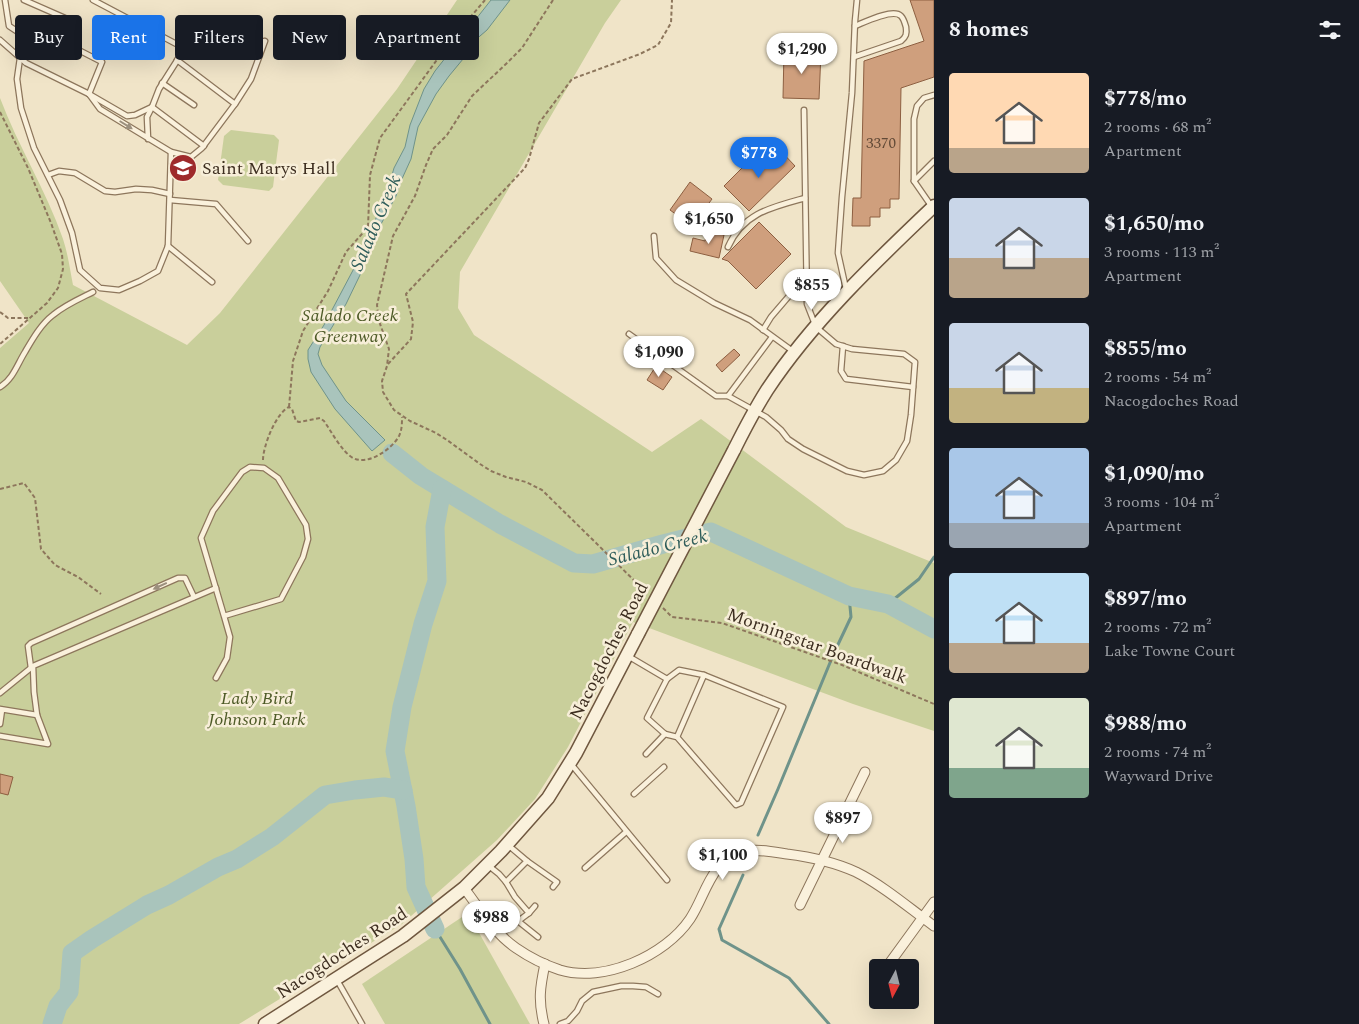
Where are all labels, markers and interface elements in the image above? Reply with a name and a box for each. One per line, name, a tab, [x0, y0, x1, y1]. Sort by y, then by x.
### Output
text: 8 homes	[949, 14, 1029, 46]
chip: Buy	[15, 15, 82, 60]
chip: Rent	[92, 15, 165, 60]
chip: Filters	[175, 15, 263, 60]
chip: New	[273, 15, 346, 60]
chip: Apartment	[356, 15, 479, 60]
icon: filters	[1316, 16, 1344, 44]
pin: $1,290	[761, 32, 843, 75]
text: $1,290	[777, 37, 827, 61]
text: $778/mo	[1104, 83, 1187, 115]
icon: home	[989, 93, 1049, 153]
text: 2 rooms · 68 m²	[1104, 115, 1211, 139]
one-way arrow	[119, 120, 132, 129]
house number: 3370	[866, 132, 896, 155]
pin: $778	[729, 136, 789, 179]
text: Apartment	[1104, 139, 1182, 163]
text: $778	[741, 141, 777, 165]
school or university icon: Saint Marys Hall	[168, 153, 198, 183]
place label: Saint Marys Hall	[202, 155, 336, 182]
water label: Salado Creek	[343, 170, 409, 275]
pin: $1,650	[668, 202, 750, 245]
text: $1,650	[684, 207, 734, 231]
text: $1,650/mo	[1104, 208, 1204, 240]
icon: home	[989, 218, 1049, 278]
text: 3 rooms · 113 m²	[1104, 240, 1219, 264]
text: Apartment	[1104, 264, 1182, 288]
pin: $855	[782, 268, 842, 311]
text: $855	[794, 273, 830, 297]
park label: Salado Creek Greenway	[302, 302, 399, 350]
text: $855/mo	[1104, 333, 1187, 365]
pin: $1,090	[618, 336, 700, 378]
text: $1,090	[634, 340, 684, 364]
icon: home	[989, 343, 1049, 403]
text: 2 rooms · 54 m²	[1104, 365, 1211, 389]
text: Nacogdoches Road	[1104, 389, 1239, 413]
text: $1,090/mo	[1104, 458, 1204, 490]
icon: home	[989, 468, 1049, 528]
text: 3 rooms · 104 m²	[1104, 490, 1219, 514]
text: Apartment	[1104, 514, 1182, 538]
water label: Salado Creek	[605, 522, 711, 574]
street label: Nacogdoches Road	[563, 577, 655, 725]
one-way arrow	[153, 583, 167, 591]
text: $897/mo	[1104, 583, 1187, 615]
icon: home	[989, 593, 1049, 653]
street label: Morningstar Boardwalk	[723, 601, 911, 691]
text: 2 rooms · 72 m²	[1104, 615, 1211, 639]
text: Lake Towne Court	[1104, 639, 1235, 663]
park label: Lady Bird Johnson Park	[206, 685, 306, 733]
text: $988/mo	[1104, 708, 1187, 740]
icon: home	[989, 718, 1049, 778]
text: 2 rooms · 74 m²	[1104, 740, 1211, 764]
text: Wayward Drive	[1104, 764, 1213, 788]
pin: $897	[813, 802, 873, 844]
text: $897	[825, 806, 861, 830]
pin: $1,100	[682, 838, 764, 881]
text: $1,100	[698, 843, 748, 867]
street label: Nacogdoches Road	[271, 900, 413, 1006]
pin: $988	[461, 900, 521, 943]
text: $988	[473, 905, 509, 929]
north arrow	[869, 959, 919, 1009]
map controls	[869, 959, 919, 1009]

